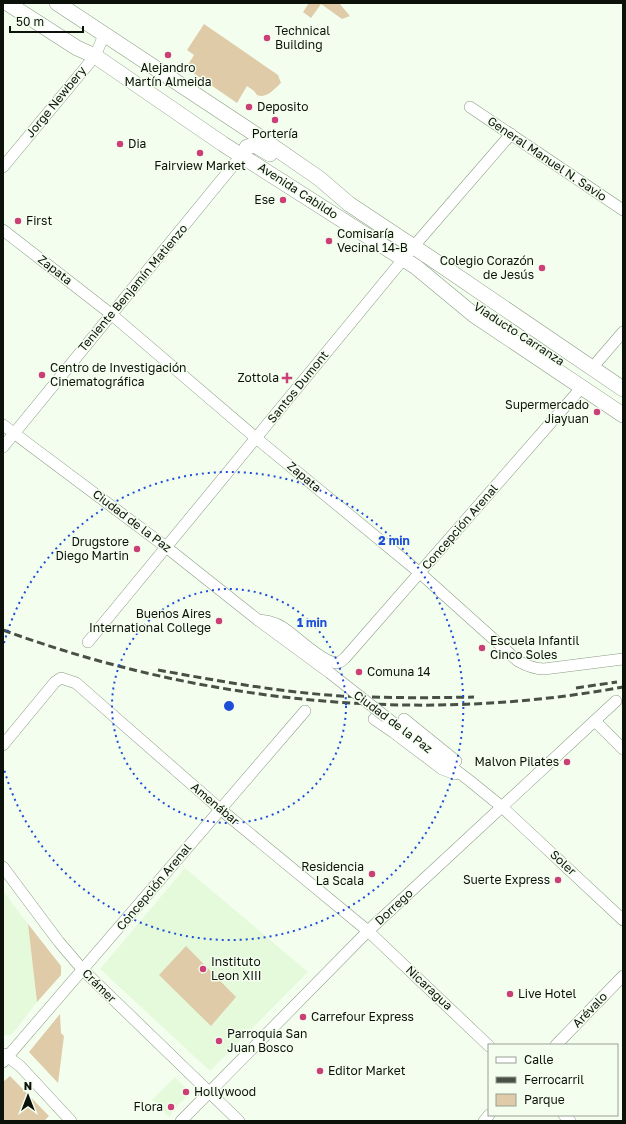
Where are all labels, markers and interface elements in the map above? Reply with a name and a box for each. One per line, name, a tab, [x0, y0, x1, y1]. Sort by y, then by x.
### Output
scale bar	[10, 8, 83, 34]
text: 50 m	[16, 14, 44, 29]
place label: Technical Building	[275, 23, 330, 52]
marker: Technical Building	[262, 33, 272, 43]
marker: Alejandro Martín Almeida	[163, 50, 173, 60]
place label: Alejandro Martín Almeida	[124, 60, 212, 89]
street label: Jorge Newbery	[22, 63, 89, 140]
place label: Deposito	[257, 99, 309, 114]
marker: Deposito	[244, 102, 254, 112]
street label: General Manuel N. Savio	[485, 113, 610, 204]
marker: Portería	[270, 115, 280, 125]
place label: Portería	[252, 126, 298, 141]
place label: Dia	[128, 136, 146, 151]
marker: Dia	[115, 139, 125, 149]
marker: Fairview Market	[195, 148, 205, 158]
place label: Fairview Market	[154, 158, 246, 173]
street label: Avenida Cabildo	[255, 159, 341, 222]
place label: Ese	[254, 192, 275, 207]
marker: Ese	[278, 195, 288, 205]
place label: First	[26, 213, 52, 228]
marker: First	[13, 216, 23, 226]
street label: Teniente Benjamín Matienzo	[75, 221, 190, 355]
place label: Comisaría Vecinal 14-B	[337, 226, 408, 255]
marker: Comisaría Vecinal 14-B	[324, 236, 334, 246]
street label: Zapata	[35, 252, 76, 288]
place label: Colegio Corazón de Jesús	[440, 253, 534, 282]
marker: Colegio Corazón de Jesús	[537, 263, 547, 273]
street label: Viaducto Carranza	[471, 299, 568, 369]
street label: Santos Dumont	[264, 347, 331, 426]
place label: Centro de Investigación Cinematográfica	[50, 360, 187, 389]
marker: Centro de Investigación Cinematográfica	[37, 370, 47, 380]
place label: Zottola	[238, 370, 279, 385]
marker: Zottola	[282, 373, 292, 383]
place label: Supermercado Jiayuan	[505, 397, 589, 426]
marker: Supermercado Jiayuan	[592, 407, 602, 417]
street label: Zapata	[284, 458, 324, 495]
street label: Concepción Arenal	[418, 481, 501, 573]
street label: Ciudad de la Paz	[90, 486, 175, 555]
text: 2 min	[378, 533, 410, 548]
place label: Drugstore Diego Martin	[55, 534, 129, 563]
marker: Drugstore Diego Martin	[132, 544, 142, 554]
place label: Buenos Aires International College	[89, 606, 211, 635]
text: 1 min	[297, 615, 327, 630]
marker: Buenos Aires International College	[214, 616, 224, 626]
place label: Escuela Infantil Cinco Soles	[490, 633, 579, 662]
marker: Escuela Infantil Cinco Soles	[477, 643, 487, 653]
place label: Comuna 14	[367, 664, 431, 679]
marker: Comuna 14	[354, 667, 364, 677]
street label: Ciudad de la Paz	[351, 687, 436, 756]
centre of rings	[222, 699, 236, 713]
place label: Malvon Pilates	[475, 754, 559, 769]
marker: Malvon Pilates	[562, 757, 572, 767]
street label: Amenábar	[188, 779, 243, 828]
street label: Concepción Arenal	[113, 840, 194, 933]
street label: Soler	[547, 847, 580, 879]
place label: Residencia La Scala	[301, 859, 364, 888]
marker: Residencia La Scala	[367, 869, 377, 879]
place label: Suerte Express	[463, 872, 550, 887]
marker: Suerte Express	[553, 875, 563, 885]
street label: Dorrego	[372, 885, 416, 928]
place label: Instituto Leon XIII	[211, 954, 261, 983]
street label: Nicaragua	[403, 962, 456, 1013]
marker: Instituto Leon XIII	[198, 964, 208, 974]
street label: Crámer	[79, 966, 120, 1006]
place label: Live Hotel	[518, 986, 577, 1001]
marker: Live Hotel	[505, 989, 515, 999]
street label: Arévalo	[569, 989, 610, 1030]
place label: Carrefour Express	[311, 1009, 414, 1024]
marker: Carrefour Express	[298, 1012, 308, 1022]
place label: Parroquia San Juan Bosco	[227, 1026, 307, 1055]
marker: Parroquia San Juan Bosco	[214, 1036, 224, 1046]
legend	[488, 1044, 618, 1116]
text: Calle	[524, 1052, 554, 1067]
place label: Editor Market	[328, 1063, 406, 1078]
marker: Editor Market	[315, 1066, 325, 1076]
text: Ferrocarril	[524, 1072, 584, 1087]
north arrow	[8, 1076, 48, 1116]
text: N	[24, 1079, 32, 1092]
place label: Hollywood	[194, 1084, 256, 1099]
marker: Hollywood	[181, 1087, 191, 1097]
text: Parque	[524, 1092, 565, 1107]
place label: Flora	[134, 1099, 163, 1114]
marker: Flora	[166, 1102, 176, 1112]

